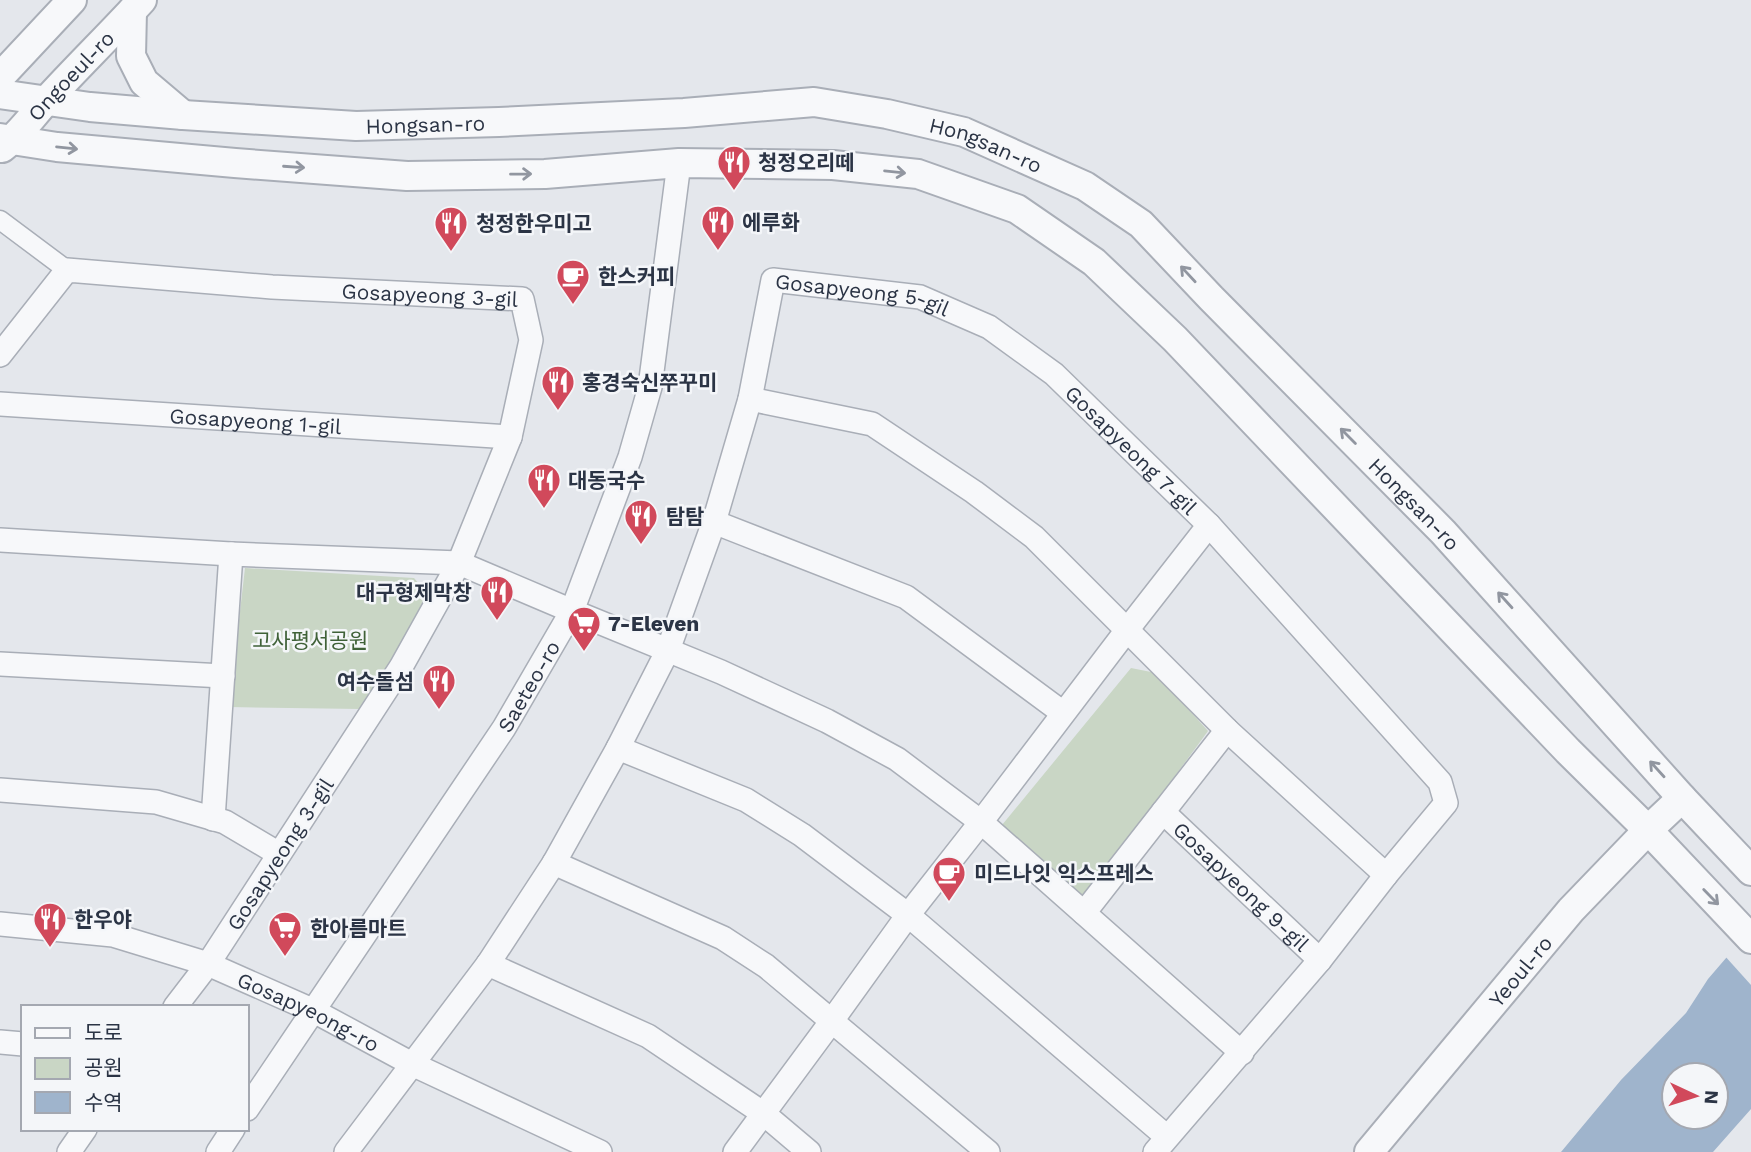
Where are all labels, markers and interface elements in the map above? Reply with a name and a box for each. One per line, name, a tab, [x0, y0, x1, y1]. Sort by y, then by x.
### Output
street label: Ongoeul-ro	[22, 25, 119, 126]
street label: Hongsan-ro	[365, 110, 485, 138]
street label: Hongsan-ro	[927, 112, 1046, 178]
one-way arrow	[56, 141, 78, 154]
restaurant icon: 청정오리떼	[715, 143, 753, 192]
place label: 청정오리떼	[758, 150, 855, 175]
one-way arrow	[282, 161, 305, 174]
one-way arrow	[883, 165, 906, 178]
one-way arrow	[510, 167, 533, 181]
restaurant icon: 에루화	[699, 203, 737, 252]
restaurant icon: 청정한우미고	[432, 204, 470, 253]
place label: 에루화	[742, 210, 800, 235]
place label: 청정한우미고	[476, 211, 592, 236]
cafe icon: 한스커피	[554, 257, 592, 306]
place label: 한스커피	[598, 264, 675, 289]
one-way arrow	[1180, 265, 1196, 283]
street label: Gosapyeong 5-gil	[774, 268, 954, 321]
street label: Gosapyeong 3-gil	[341, 278, 519, 311]
restaurant icon: 홍경숙신쭈꾸미	[539, 363, 577, 412]
place label: 홍경숙신쭈꾸미	[582, 370, 717, 395]
street label: Gosapyeong 7-gil	[1060, 380, 1203, 520]
street label: Gosapyeong 1-gil	[169, 402, 343, 439]
one-way arrow	[1339, 427, 1356, 444]
street label: Hongsan-ro	[1364, 452, 1466, 555]
restaurant icon: 대동국수	[525, 461, 563, 510]
place label: 대동국수	[568, 468, 645, 493]
restaurant icon: 탐탐	[622, 497, 660, 546]
place label: 탐탐	[666, 504, 705, 529]
restaurant icon: 대구형제막창	[478, 573, 516, 622]
place label: 대구형제막창	[356, 580, 472, 605]
one-way arrow	[1496, 592, 1513, 609]
supermarket icon: 7-Eleven	[565, 604, 603, 653]
place label: 7-Eleven	[608, 611, 699, 636]
park label: 고사평서공원	[252, 628, 368, 653]
street label: Saeteo-ro	[492, 636, 565, 737]
restaurant icon: 여수돌섬	[420, 662, 458, 711]
place label: 여수돌섬	[337, 669, 414, 694]
one-way arrow	[1649, 761, 1665, 779]
street label: Gosapyeong 3-gil	[221, 773, 339, 935]
street label: Gosapyeong 9-gil	[1168, 816, 1315, 956]
cafe icon: 미드나잇 익스프레스	[930, 854, 968, 903]
place label: 미드나잇 익스프레스	[974, 861, 1154, 886]
one-way arrow	[1703, 888, 1720, 905]
restaurant icon: 한우야	[31, 900, 69, 949]
place label: 한우야	[74, 907, 132, 932]
supermarket icon: 한아름마트	[266, 909, 304, 958]
place label: 한아름마트	[310, 916, 407, 941]
street label: Yeoul-ro	[1483, 930, 1557, 1012]
street label: Gosapyeong-ro	[234, 966, 384, 1057]
legend	[21, 1005, 248, 1131]
text: 도로	[84, 1020, 123, 1045]
text: 공원	[84, 1055, 123, 1080]
north arrow	[1660, 1061, 1730, 1131]
text: N	[1699, 1089, 1723, 1105]
text: 수역	[84, 1090, 123, 1115]

